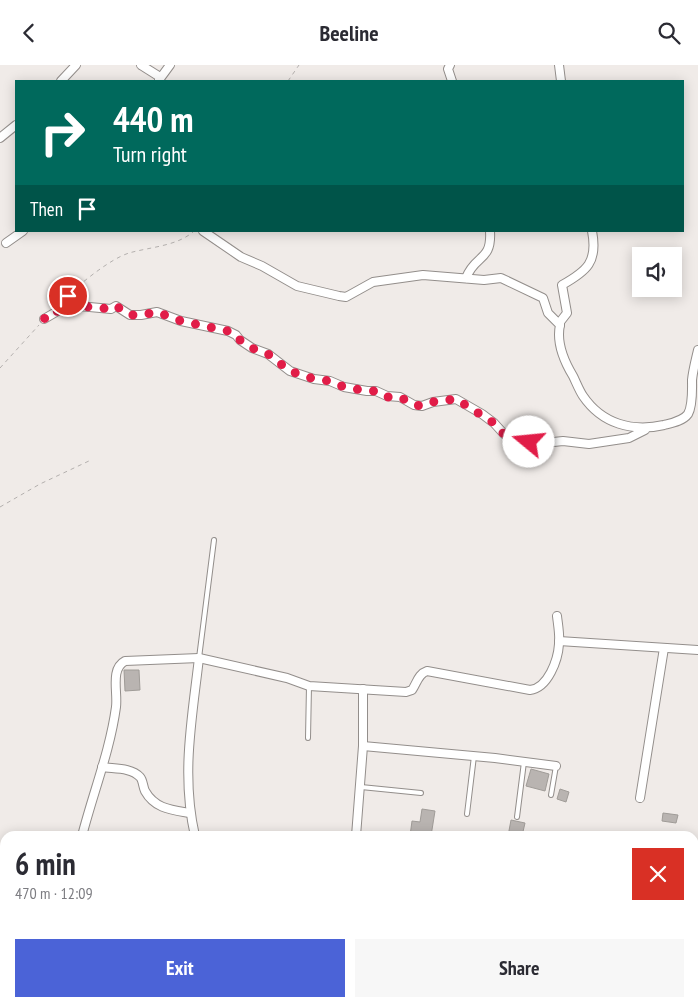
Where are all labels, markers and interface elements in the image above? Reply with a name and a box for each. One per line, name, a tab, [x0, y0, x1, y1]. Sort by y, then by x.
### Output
icon: back	[15, 19, 43, 47]
text: Beeline	[319, 19, 379, 47]
icon: search	[655, 19, 683, 47]
text: 440 m	[113, 96, 194, 142]
icon: right	[30, 100, 95, 165]
text: Turn right	[113, 140, 187, 168]
icon: arrive	[73, 195, 101, 223]
text: Then	[30, 197, 63, 221]
map controls	[632, 247, 682, 297]
button: sound	[632, 247, 682, 297]
pin	[47, 275, 89, 317]
icon: arrive	[54, 282, 82, 310]
position arrow	[502, 415, 554, 467]
text: 6 min	[15, 844, 76, 883]
button: close	[632, 848, 684, 900]
text: 470 m · 12:09	[15, 883, 93, 903]
button: Exit	[15, 939, 345, 997]
button: Share	[355, 939, 684, 997]

